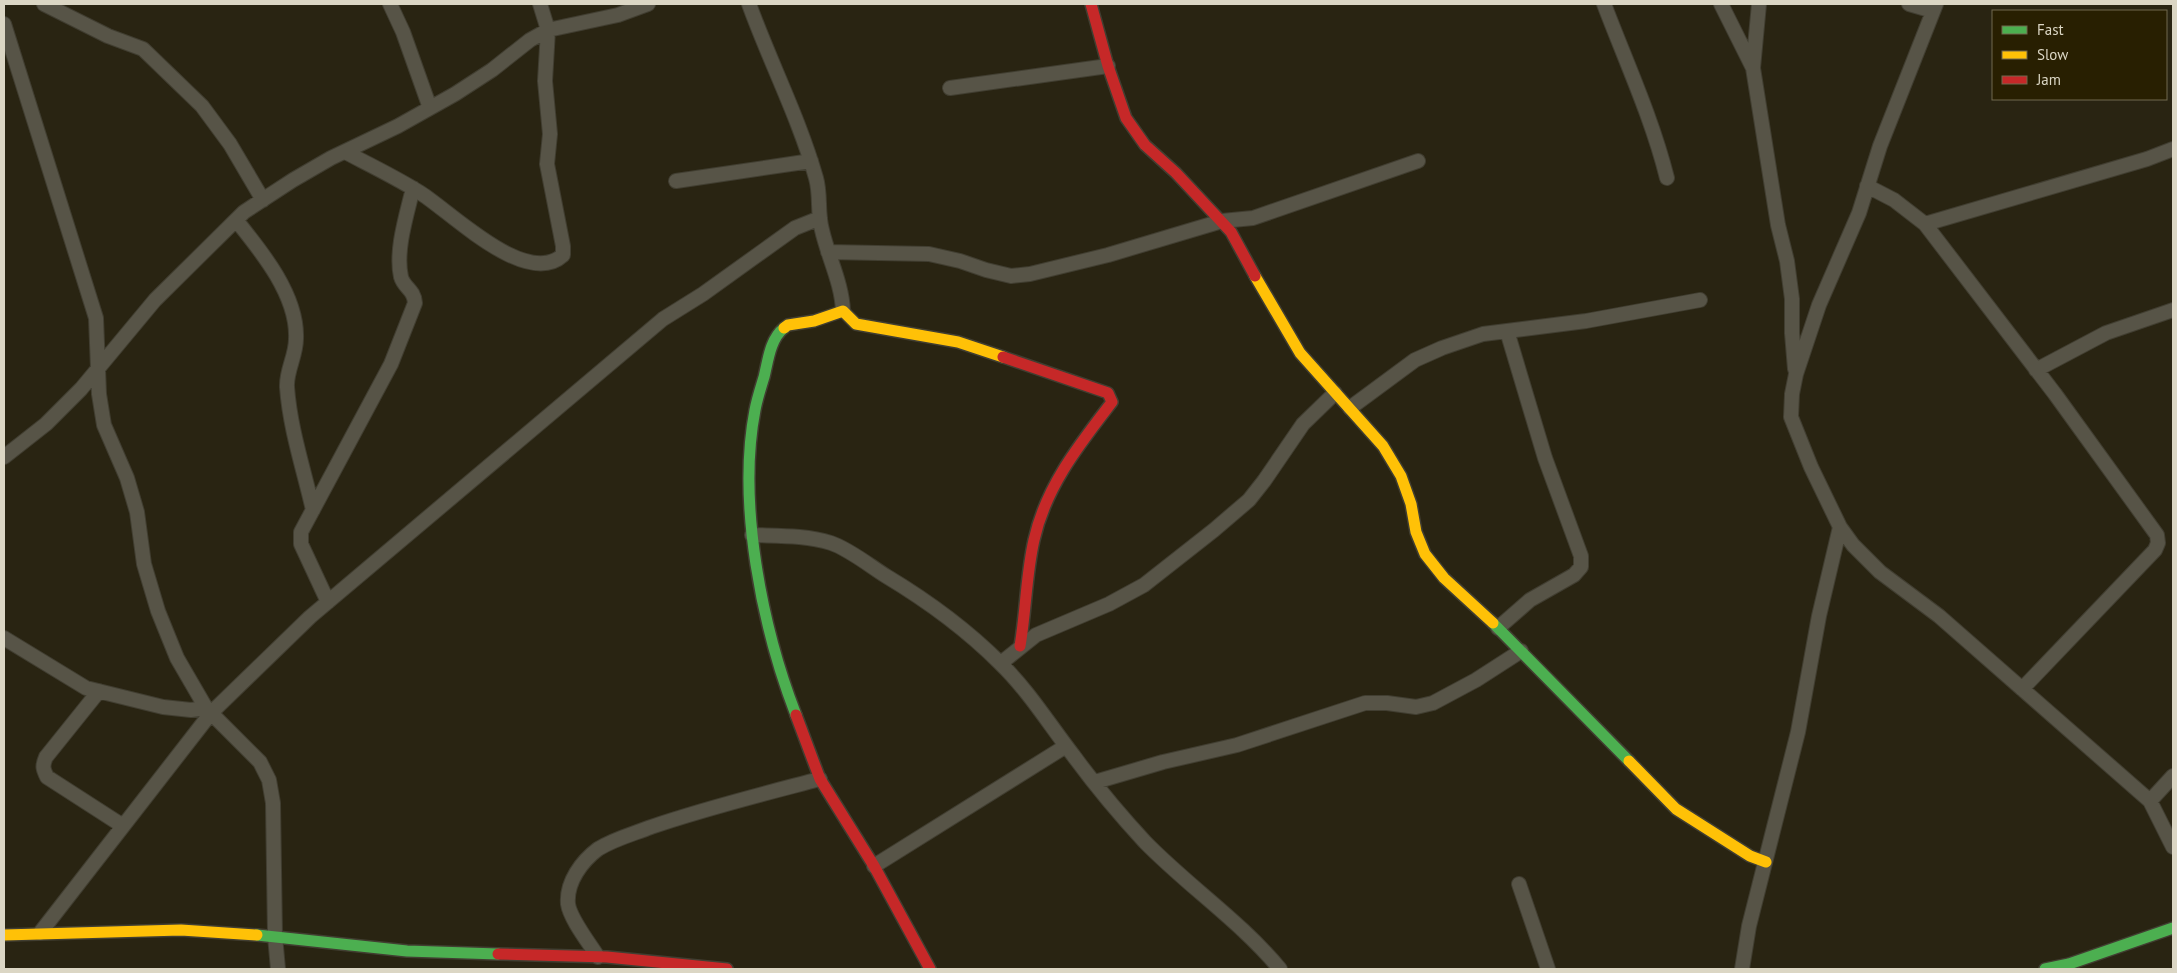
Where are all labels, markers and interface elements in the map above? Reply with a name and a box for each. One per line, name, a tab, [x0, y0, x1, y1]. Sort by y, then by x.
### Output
legend	[1992, 10, 2167, 100]
text: Fast	[2037, 20, 2064, 39]
text: Slow	[2037, 45, 2068, 64]
text: Jam	[2036, 70, 2061, 89]

